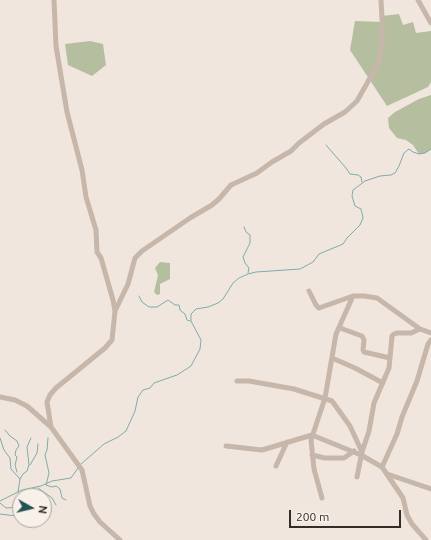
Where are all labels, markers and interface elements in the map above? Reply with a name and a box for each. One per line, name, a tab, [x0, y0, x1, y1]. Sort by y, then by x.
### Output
north arrow	[12, 488, 52, 528]
scale bar	[291, 502, 403, 528]
text: N	[36, 505, 49, 514]
text: 200 m	[296, 510, 329, 523]

